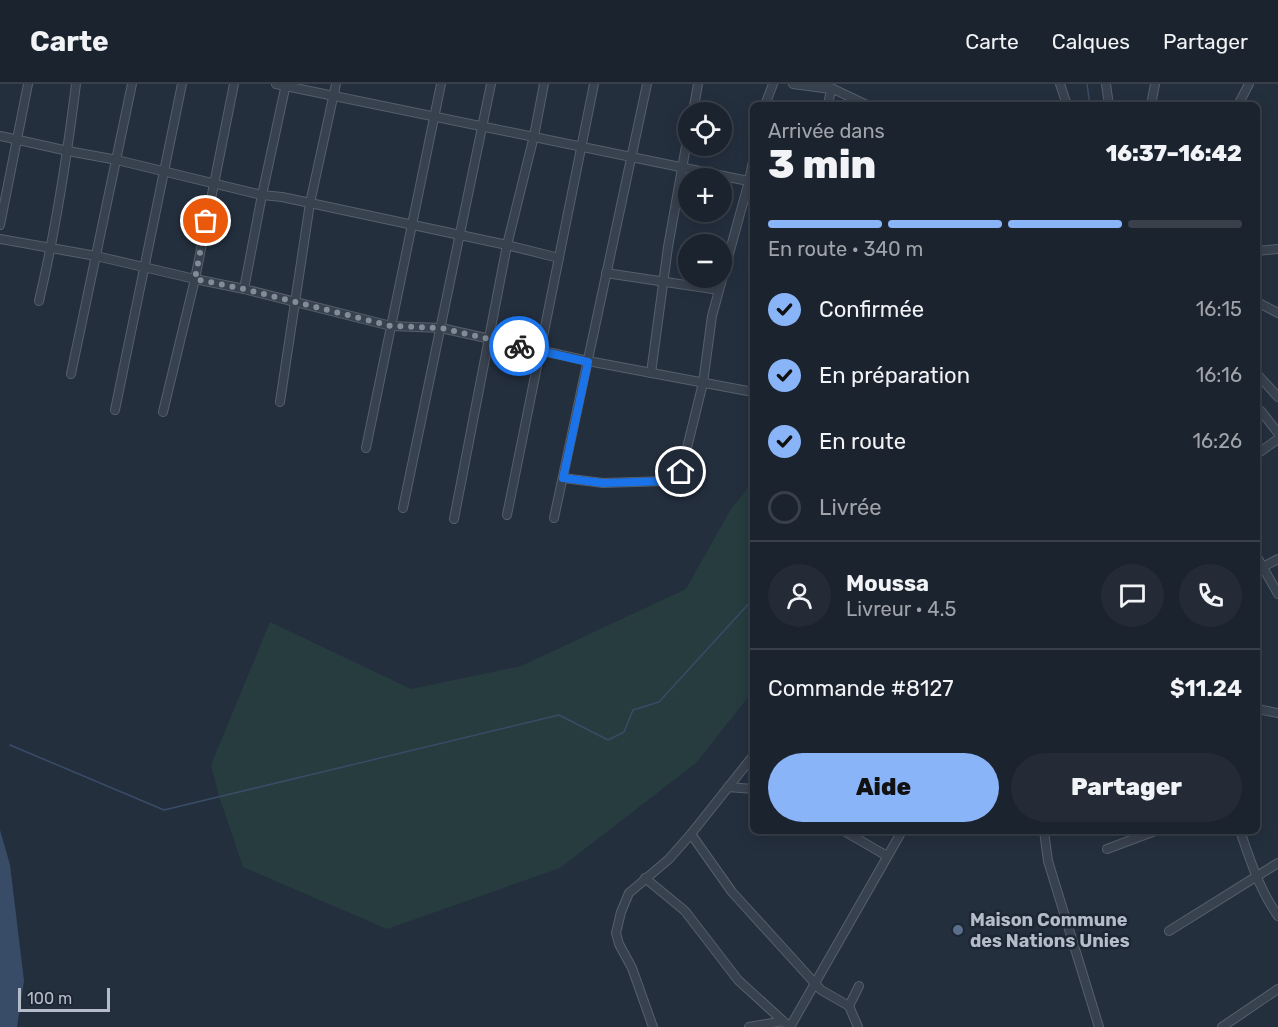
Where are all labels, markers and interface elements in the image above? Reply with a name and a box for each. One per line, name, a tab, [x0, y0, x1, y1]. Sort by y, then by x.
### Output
text: Carte	[30, 25, 109, 58]
text: Carte	[965, 29, 1019, 54]
text: Calques	[1052, 29, 1130, 54]
text: Partager	[1163, 29, 1248, 54]
map controls	[678, 102, 732, 288]
button: locate	[678, 102, 732, 156]
text: Arrivée dans	[768, 119, 885, 143]
text: 16:37–16:42	[1106, 140, 1242, 167]
text: 3 min	[768, 142, 876, 188]
button: +	[678, 168, 732, 222]
pin	[180, 195, 231, 246]
icon: bag	[189, 204, 222, 237]
button: −	[678, 234, 732, 288]
text: En route · 340 m	[768, 237, 923, 261]
icon: check	[768, 293, 801, 326]
text: Confirmée	[819, 296, 924, 323]
text: 16:15	[1196, 297, 1242, 321]
courier	[489, 316, 549, 376]
icon: bike	[503, 330, 536, 363]
icon: check	[768, 359, 801, 392]
text: En préparation	[819, 362, 970, 389]
text: 16:16	[1196, 363, 1242, 387]
icon: check	[768, 425, 801, 458]
text: En route	[819, 428, 906, 455]
text: 16:26	[1192, 429, 1242, 453]
pin	[655, 446, 706, 497]
icon: home	[664, 455, 697, 488]
text: Livrée	[819, 494, 882, 521]
button: person	[768, 564, 831, 627]
button: chat	[1101, 564, 1164, 627]
button: phone	[1179, 564, 1242, 627]
text: Moussa	[846, 570, 929, 597]
text: Livreur · 4.5	[846, 597, 956, 621]
text: Commande #8127	[768, 675, 954, 702]
text: $11.24	[1170, 675, 1242, 702]
button: Aide	[768, 753, 999, 822]
button: Partager	[1011, 753, 1242, 822]
place label: Maison Commune des Nations Unies	[970, 909, 1130, 952]
marker: Maison Commune des Nations Unies	[951, 923, 965, 937]
scale bar	[18, 985, 110, 1012]
text: 100 m	[27, 989, 72, 1008]

